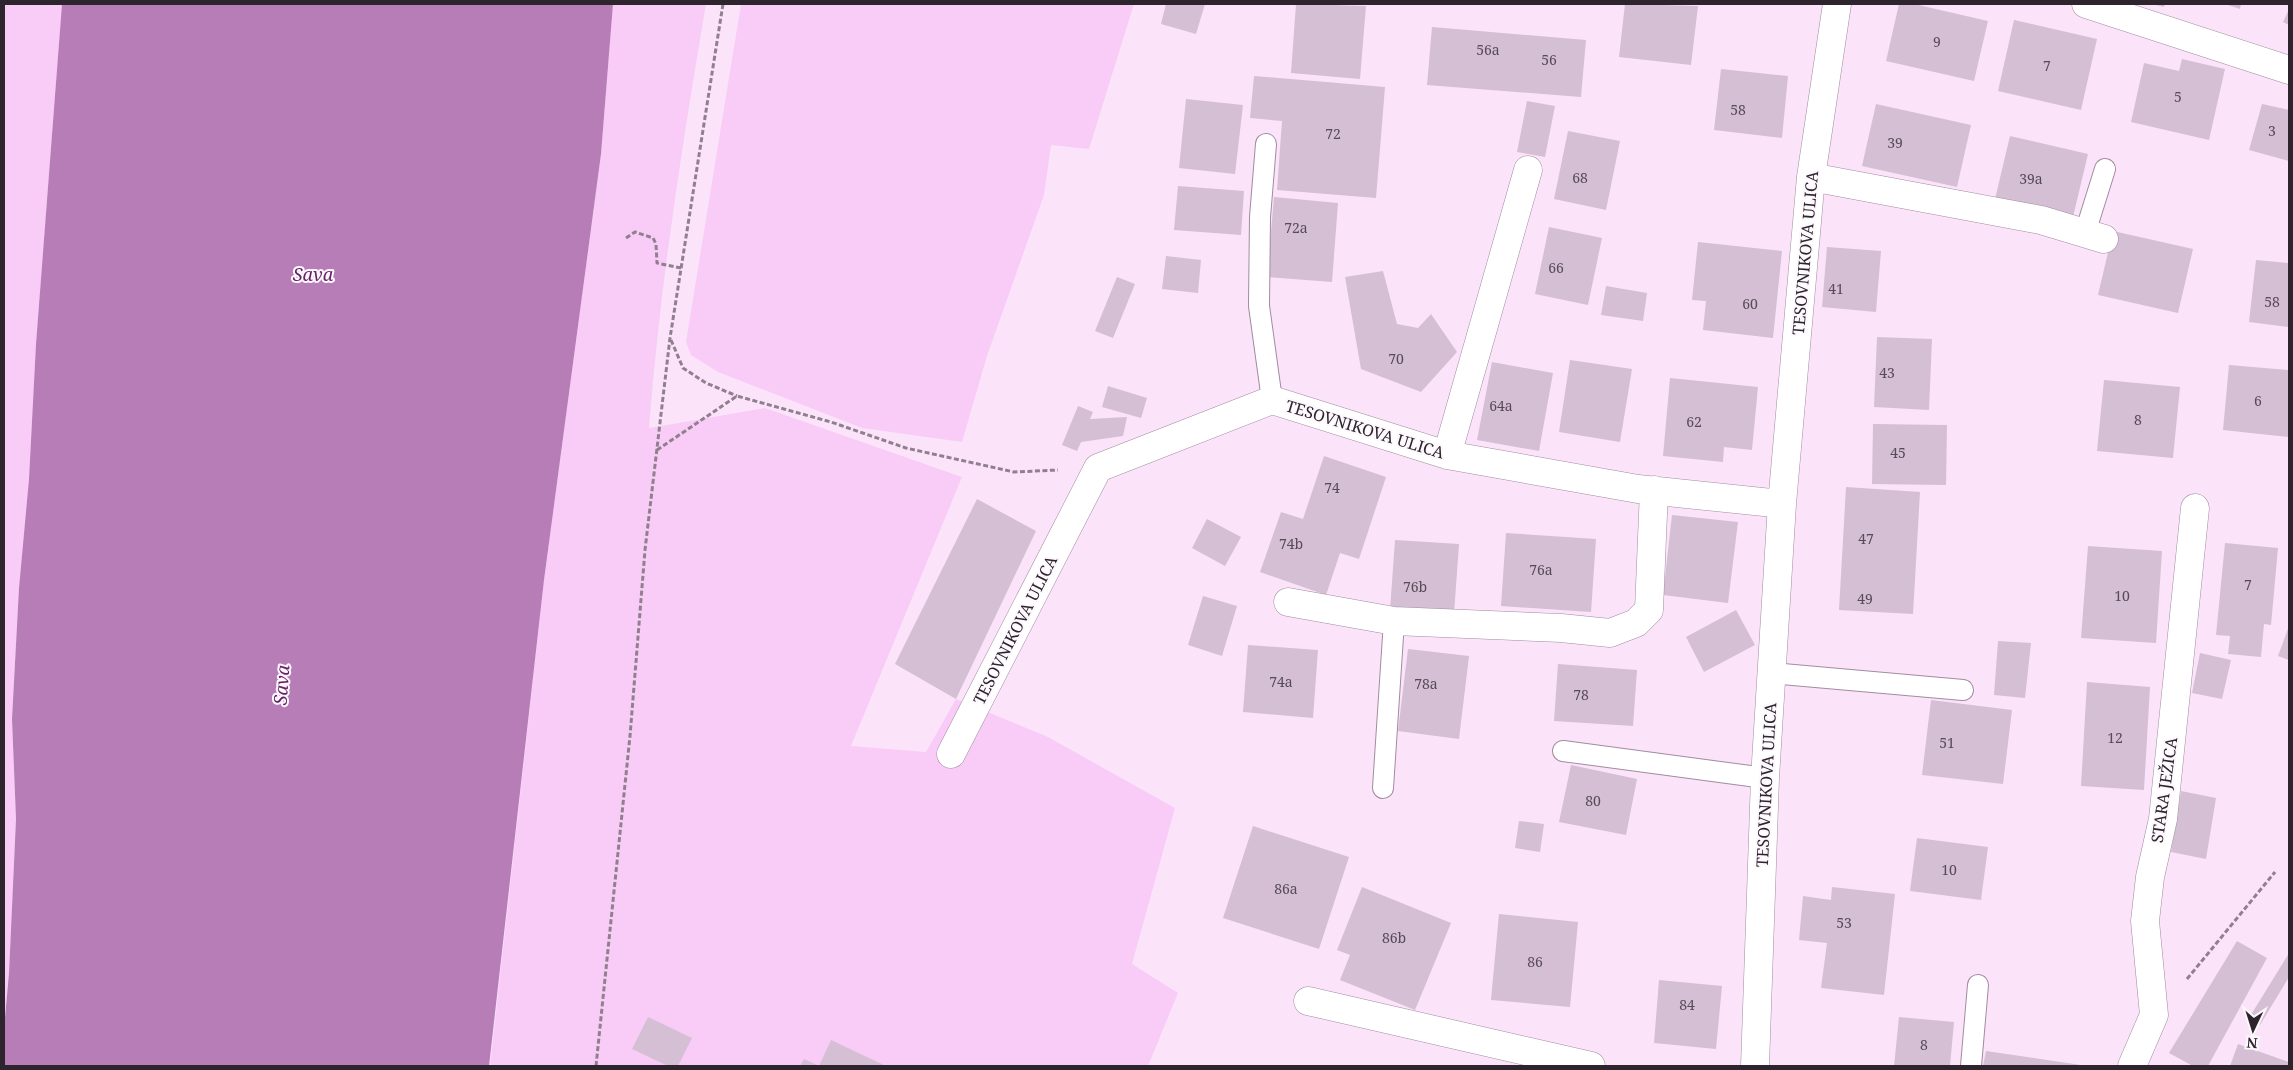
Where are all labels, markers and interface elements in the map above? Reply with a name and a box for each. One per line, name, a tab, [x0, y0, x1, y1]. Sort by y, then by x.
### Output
house number: 9	[1933, 32, 1941, 51]
house number: 56a	[1476, 40, 1500, 59]
house number: 56	[1541, 50, 1557, 69]
house number: 7	[2043, 56, 2051, 75]
house number: 5	[2174, 87, 2182, 106]
house number: 58	[1730, 100, 1746, 119]
house number: 3	[2268, 121, 2276, 140]
house number: 72	[1325, 124, 1341, 143]
house number: 39	[1887, 133, 1903, 152]
house number: 68	[1572, 168, 1588, 187]
street label: TESOVNIKOVA ULICA	[1787, 169, 1823, 336]
house number: 39a	[2019, 169, 2043, 188]
house number: 72a	[1284, 218, 1308, 237]
house number: 66	[1548, 258, 1564, 277]
water label: Sava	[293, 262, 334, 286]
house number: 41	[1828, 279, 1844, 298]
house number: 58	[2264, 292, 2280, 311]
house number: 60	[1742, 294, 1758, 313]
house number: 70	[1388, 349, 1404, 368]
house number: 43	[1879, 363, 1895, 382]
house number: 6	[2254, 391, 2262, 410]
street label: TESOVNIKOVA ULICA	[1283, 394, 1448, 464]
house number: 64a	[1489, 396, 1513, 415]
house number: 8	[2134, 410, 2142, 429]
house number: 62	[1686, 412, 1702, 431]
house number: 45	[1890, 443, 1906, 462]
house number: 74	[1324, 478, 1340, 497]
house number: 47	[1858, 529, 1874, 548]
house number: 74b	[1279, 534, 1303, 553]
street label: TESOVNIKOVA ULICA	[968, 551, 1063, 708]
house number: 76a	[1529, 560, 1553, 579]
house number: 7	[2244, 575, 2252, 594]
house number: 76b	[1403, 577, 1427, 596]
house number: 10	[2114, 586, 2130, 605]
house number: 49	[1857, 589, 1873, 608]
water label: Sava	[268, 663, 294, 706]
house number: 74a	[1269, 672, 1293, 691]
house number: 78a	[1414, 674, 1438, 693]
house number: 78	[1573, 685, 1589, 704]
street label: TESOVNIKOVA ULICA	[1751, 701, 1781, 868]
house number: 12	[2107, 728, 2123, 747]
house number: 51	[1939, 733, 1955, 752]
street label: STARA JEŽICA	[2146, 735, 2182, 844]
house number: 80	[1585, 791, 1601, 810]
house number: 10	[1941, 860, 1957, 879]
house number: 86a	[1274, 879, 1298, 898]
house number: 53	[1836, 913, 1852, 932]
house number: 86b	[1382, 928, 1406, 947]
house number: 86	[1527, 952, 1543, 971]
house number: 84	[1679, 995, 1695, 1014]
north arrow	[2228, 1005, 2278, 1055]
text: N	[2246, 1034, 2258, 1053]
house number: 8	[1920, 1035, 1928, 1054]

